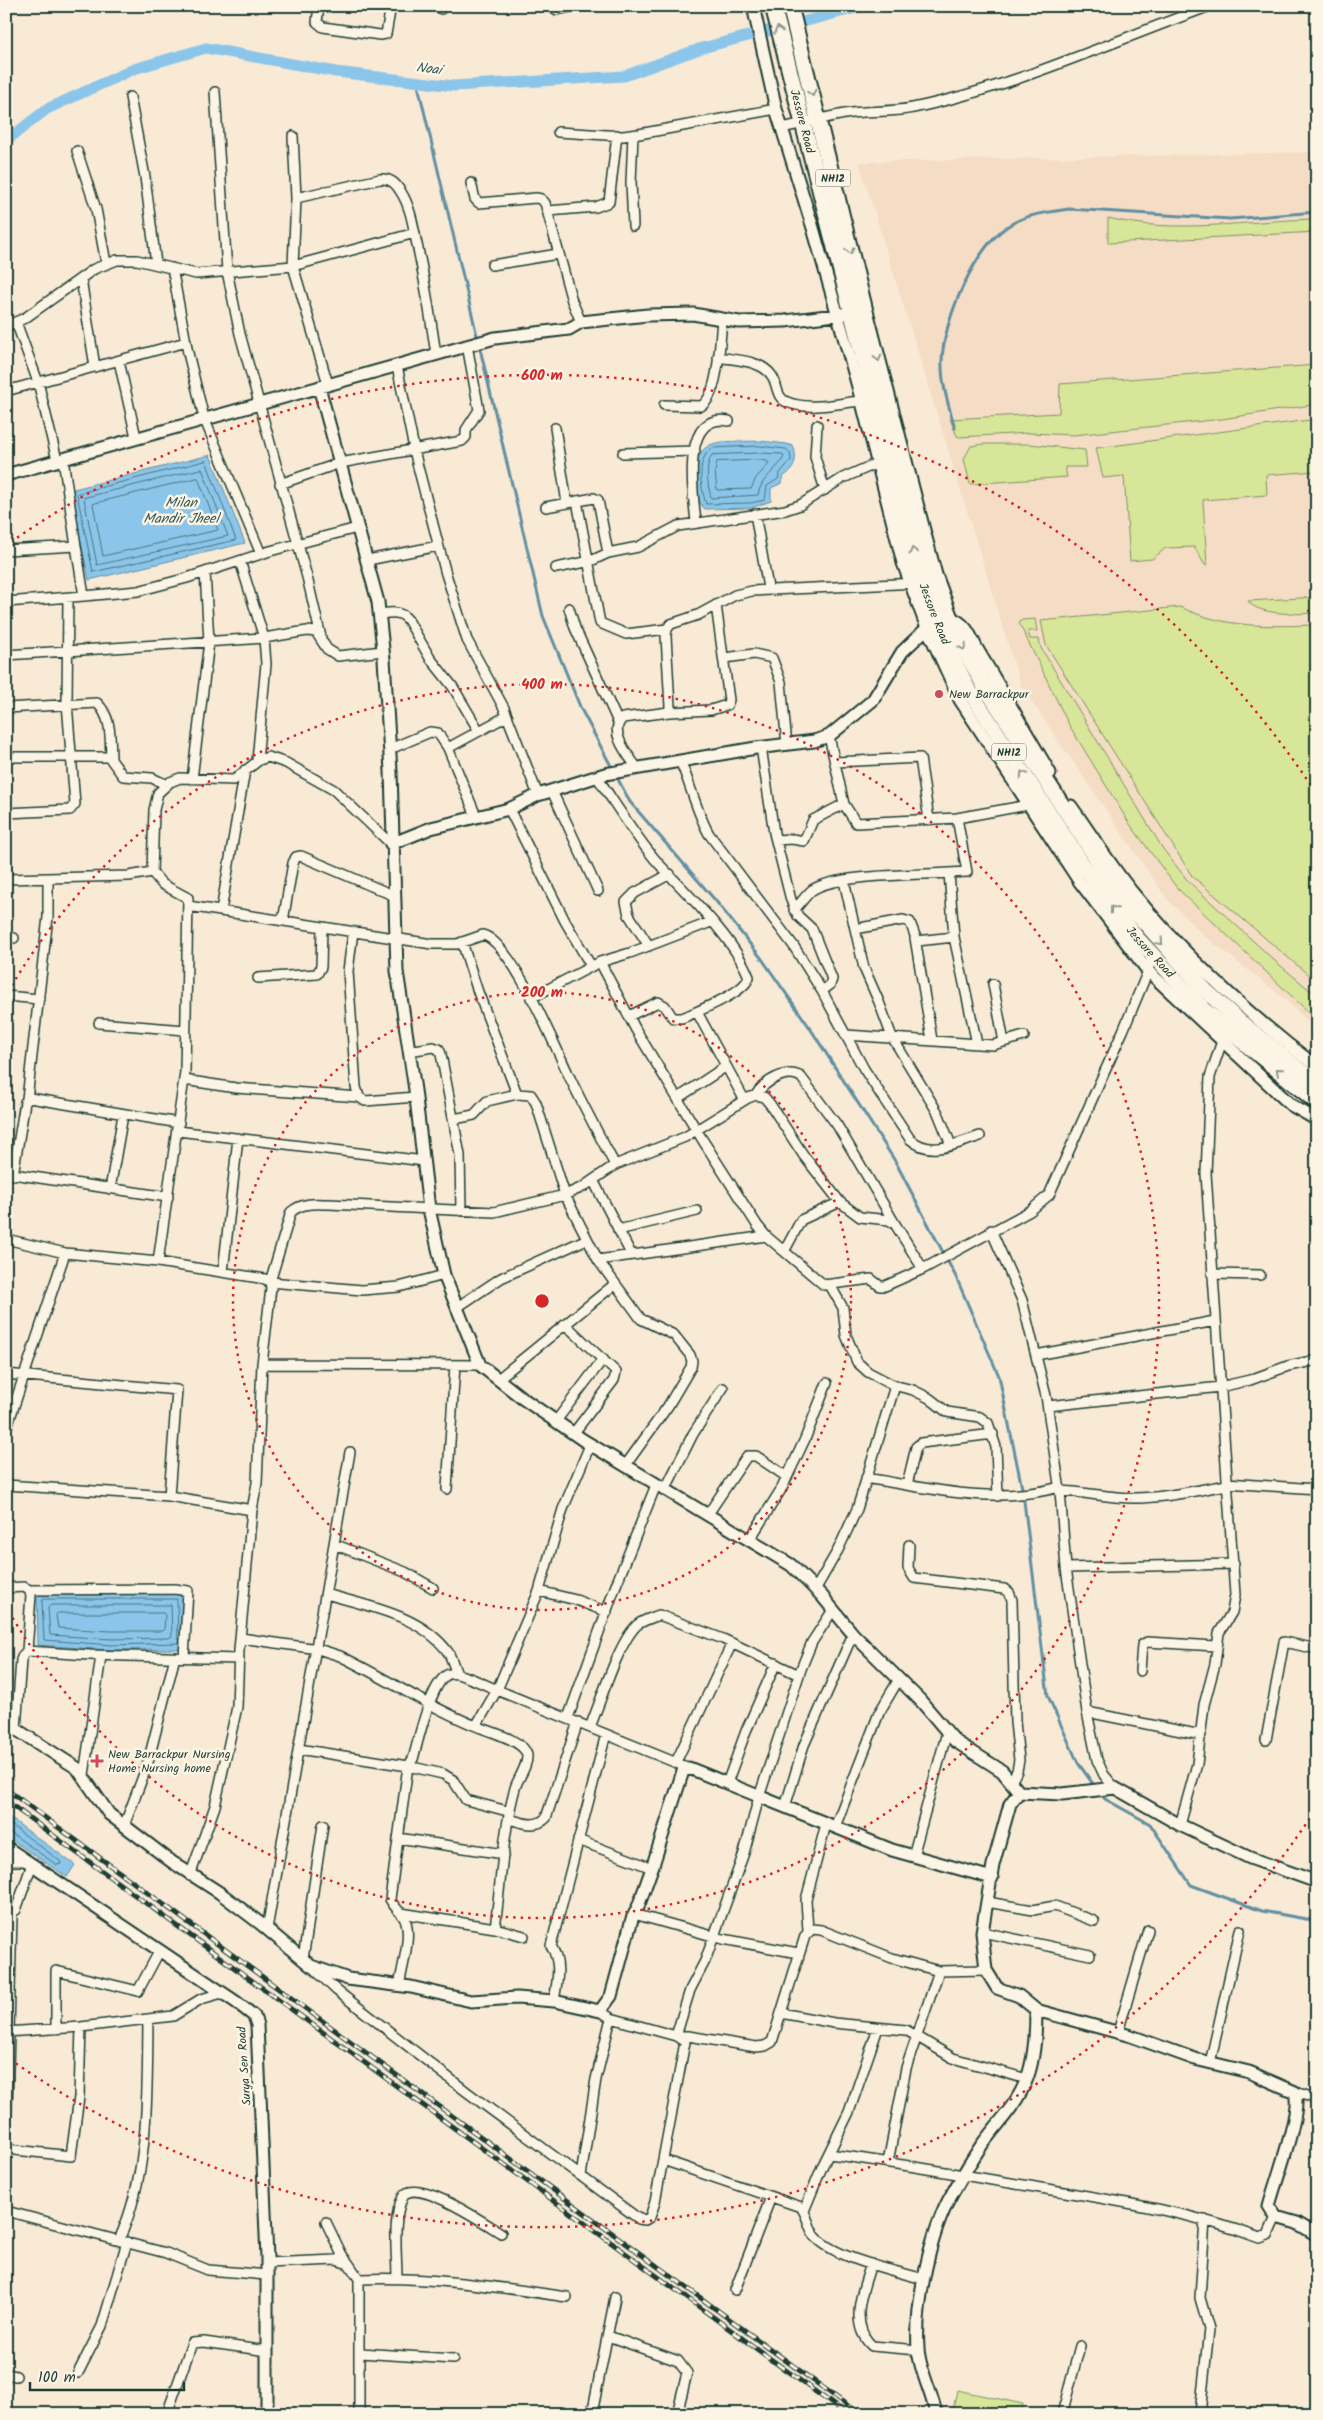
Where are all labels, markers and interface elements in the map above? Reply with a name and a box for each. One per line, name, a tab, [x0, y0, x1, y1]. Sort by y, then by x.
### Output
one-way arrow	[774, 26, 784, 34]
water label: Noai	[415, 57, 446, 82]
street label: Jessore Road	[785, 88, 820, 156]
one-way arrow	[807, 88, 817, 96]
road number: NH12	[816, 170, 850, 187]
one-way arrow	[844, 246, 855, 255]
one-way arrow	[872, 353, 883, 362]
text: 600 m	[521, 364, 563, 388]
water label: Milan Mandir Jheel	[143, 492, 221, 530]
one-way arrow	[908, 548, 918, 556]
street label: Jessore Road	[913, 580, 955, 649]
one-way arrow	[957, 642, 967, 651]
text: 400 m	[521, 673, 563, 697]
place label: New Barrackpur	[949, 685, 1030, 704]
marker: New Barrackpur	[933, 688, 945, 700]
road number: NH12	[992, 744, 1026, 760]
one-way arrow	[1020, 770, 1030, 779]
one-way arrow	[1110, 905, 1119, 915]
street label: Jessore Road	[1121, 922, 1180, 984]
one-way arrow	[1154, 937, 1163, 946]
text: 200 m	[521, 981, 563, 1005]
one-way arrow	[1275, 1068, 1284, 1077]
centre of rings	[533, 1292, 551, 1310]
place label: New Barrackpur Nursing Home Nursing home	[108, 1745, 231, 1778]
marker: New Barrackpur Nursing Home Nursing home	[90, 1754, 104, 1768]
street label: Surya Sen Road	[232, 2025, 257, 2106]
scale bar	[30, 2360, 184, 2392]
text: 100 m	[38, 2366, 76, 2390]

